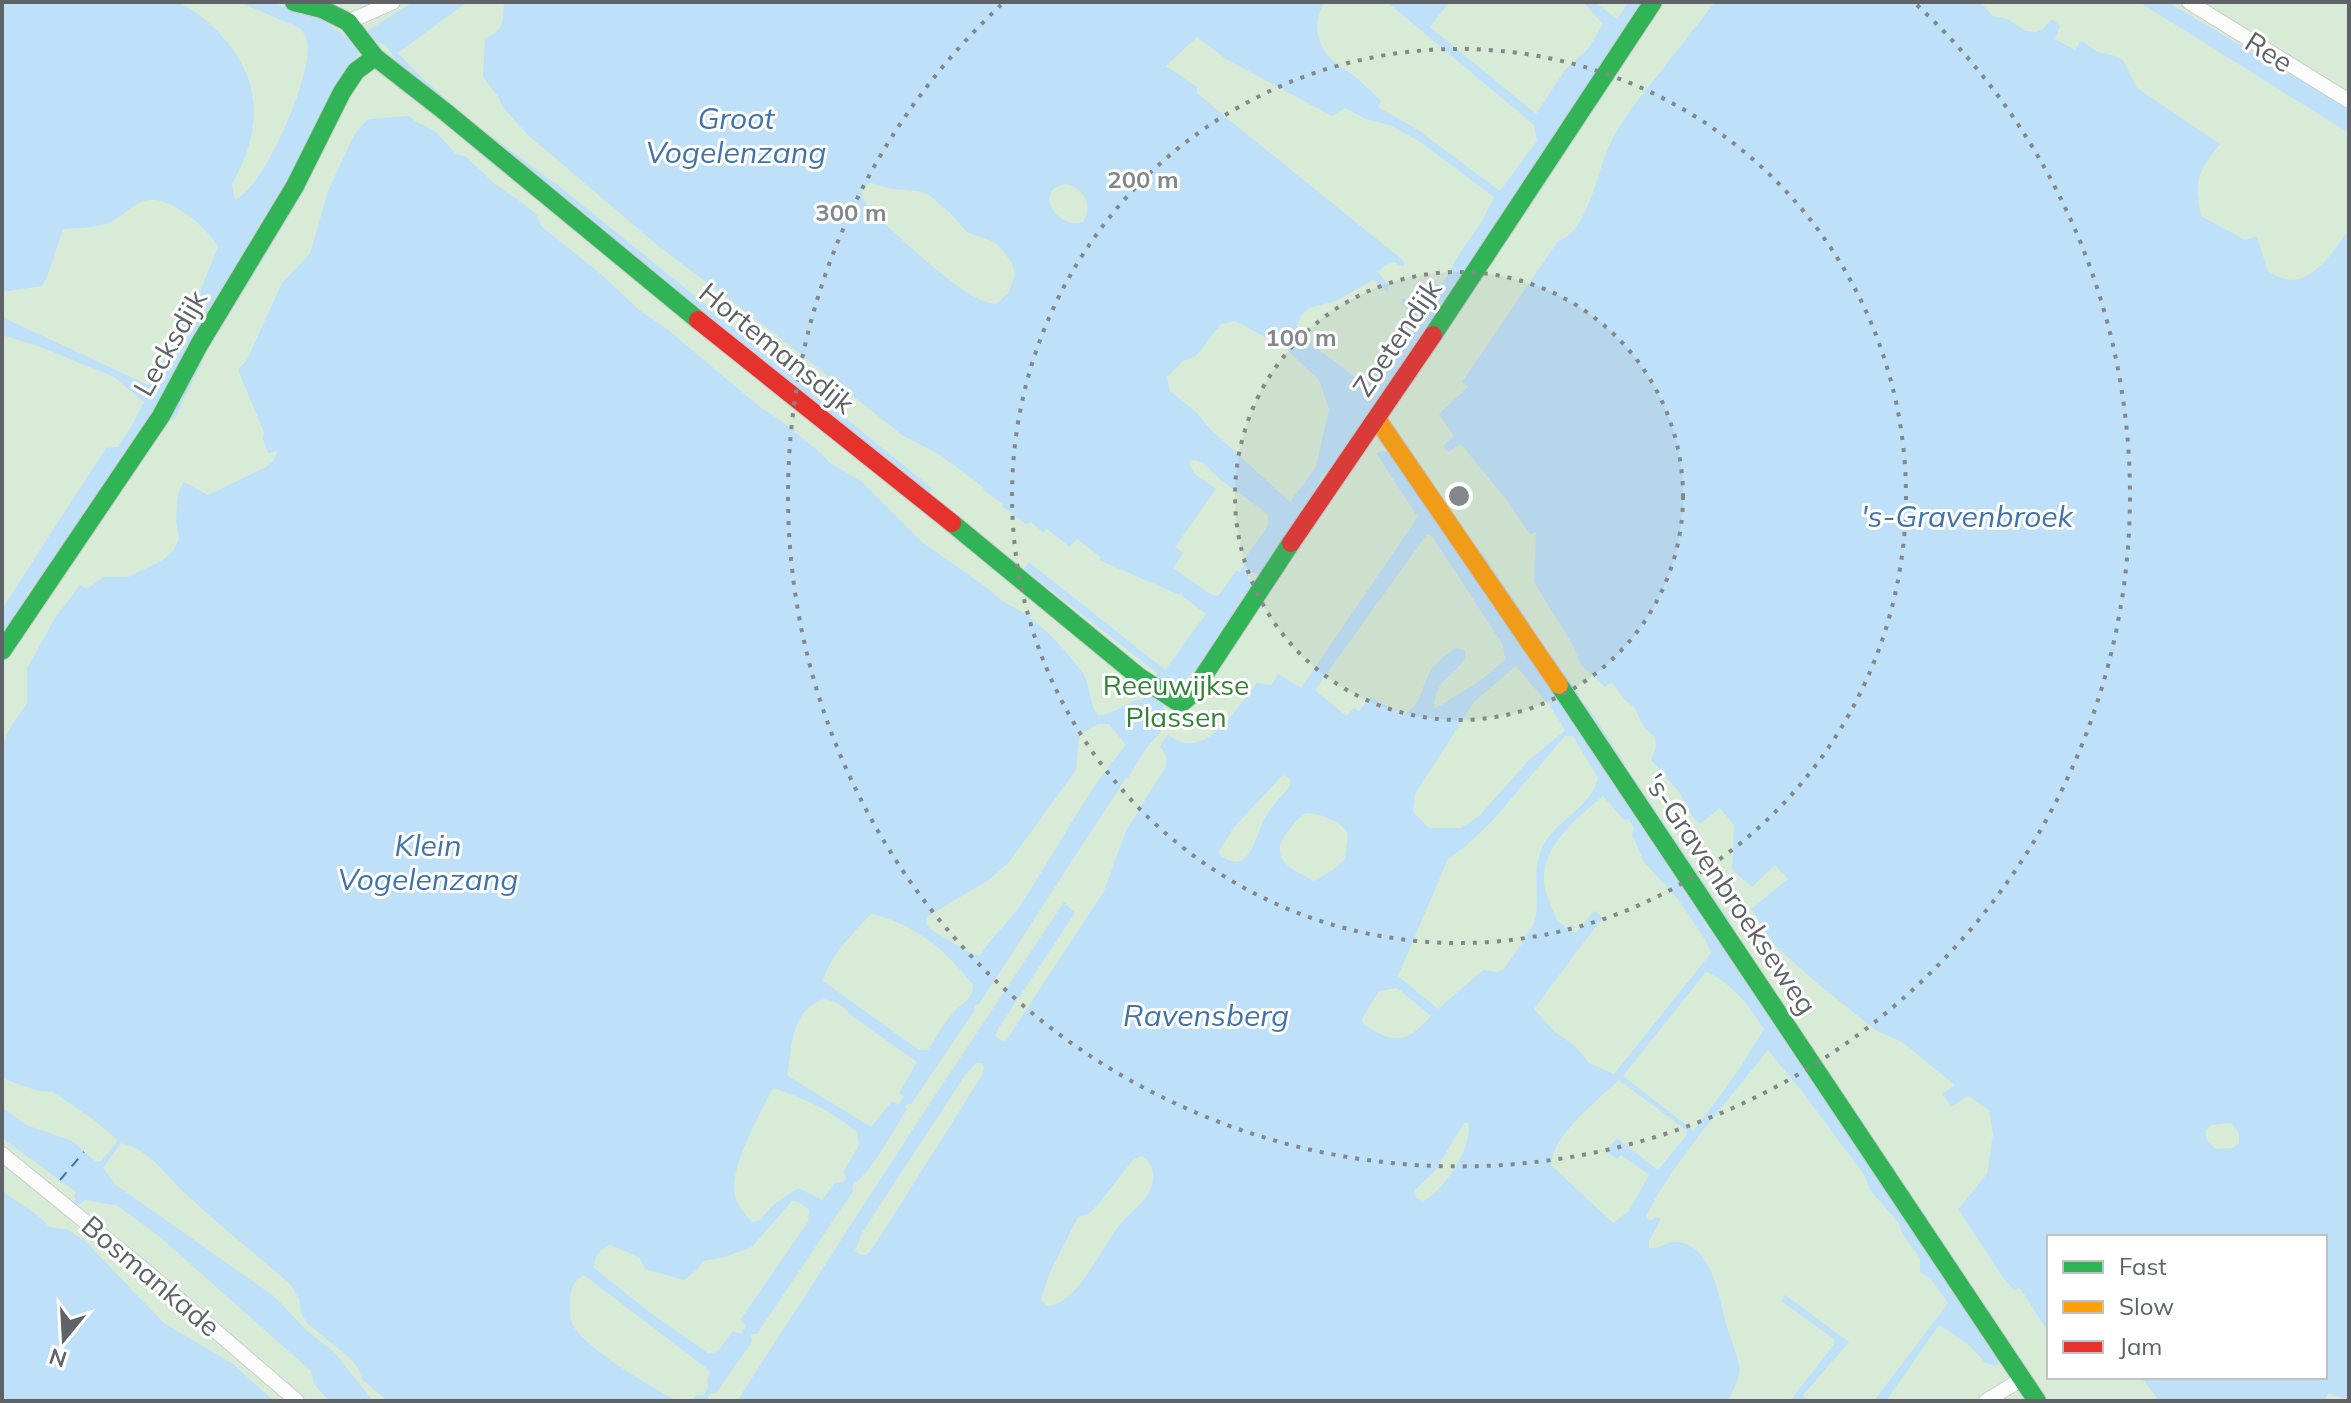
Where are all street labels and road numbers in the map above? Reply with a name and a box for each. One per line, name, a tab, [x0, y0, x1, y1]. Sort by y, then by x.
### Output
street label: Ree	[2239, 24, 2300, 80]
street label: Zoetendijk	[1345, 272, 1449, 403]
street label: Hortemansdijk	[693, 274, 862, 421]
street label: Lecksdijk	[125, 283, 214, 402]
street label: 's-Gravenbroekseweg	[1638, 767, 1825, 1021]
street label: Bosmankade	[75, 1208, 228, 1344]

